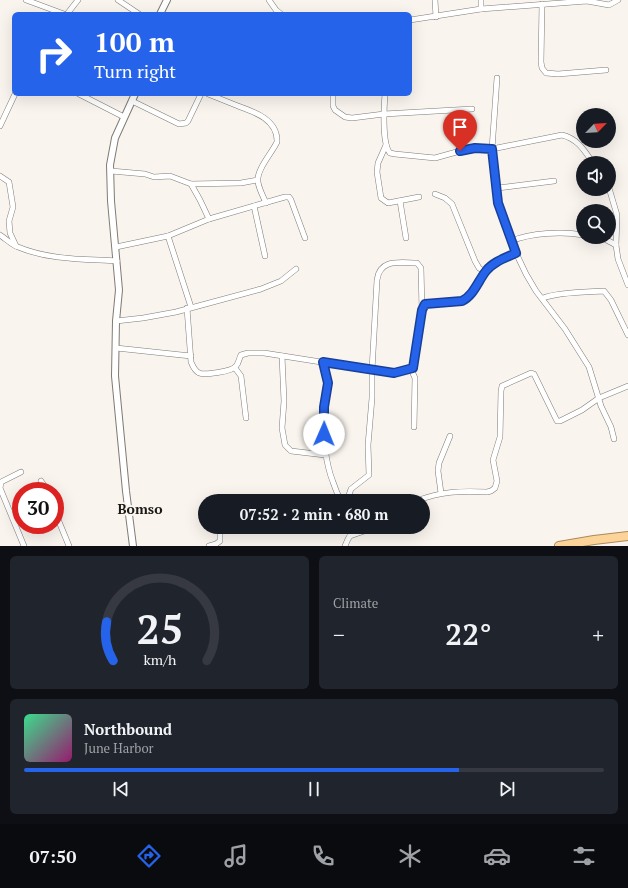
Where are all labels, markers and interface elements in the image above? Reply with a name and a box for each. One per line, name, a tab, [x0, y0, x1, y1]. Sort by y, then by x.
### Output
text: 100 m	[94, 23, 175, 60]
icon: right	[28, 28, 80, 80]
text: Turn right	[94, 59, 176, 83]
north arrow	[576, 108, 616, 148]
map controls	[576, 108, 616, 244]
pin	[443, 110, 477, 151]
icon: arrive	[449, 116, 471, 138]
button: sound	[576, 156, 616, 196]
button: search	[576, 204, 616, 244]
position arrow	[303, 413, 345, 455]
speed limit sign: 30	[12, 482, 64, 534]
district label: Bomso	[118, 499, 162, 518]
text: 07:52 · 2 min · 680 m	[240, 504, 388, 524]
text: Climate	[333, 594, 378, 612]
text: 25	[136, 600, 183, 655]
text: 22°	[445, 614, 492, 654]
text: −	[333, 620, 345, 649]
text: +	[592, 620, 604, 649]
text: km/h	[143, 649, 177, 668]
text: Northbound	[84, 719, 172, 739]
text: June Harbor	[84, 739, 154, 757]
icon: previous	[110, 778, 132, 800]
icon: pause	[303, 778, 325, 800]
icon: next	[496, 778, 518, 800]
icon: directions	[135, 842, 163, 870]
icon: music	[222, 842, 250, 870]
icon: phone	[309, 842, 337, 870]
icon: climate	[396, 842, 424, 870]
icon: car	[483, 842, 511, 870]
icon: filters	[570, 842, 598, 870]
text: 07:50	[30, 844, 76, 868]

